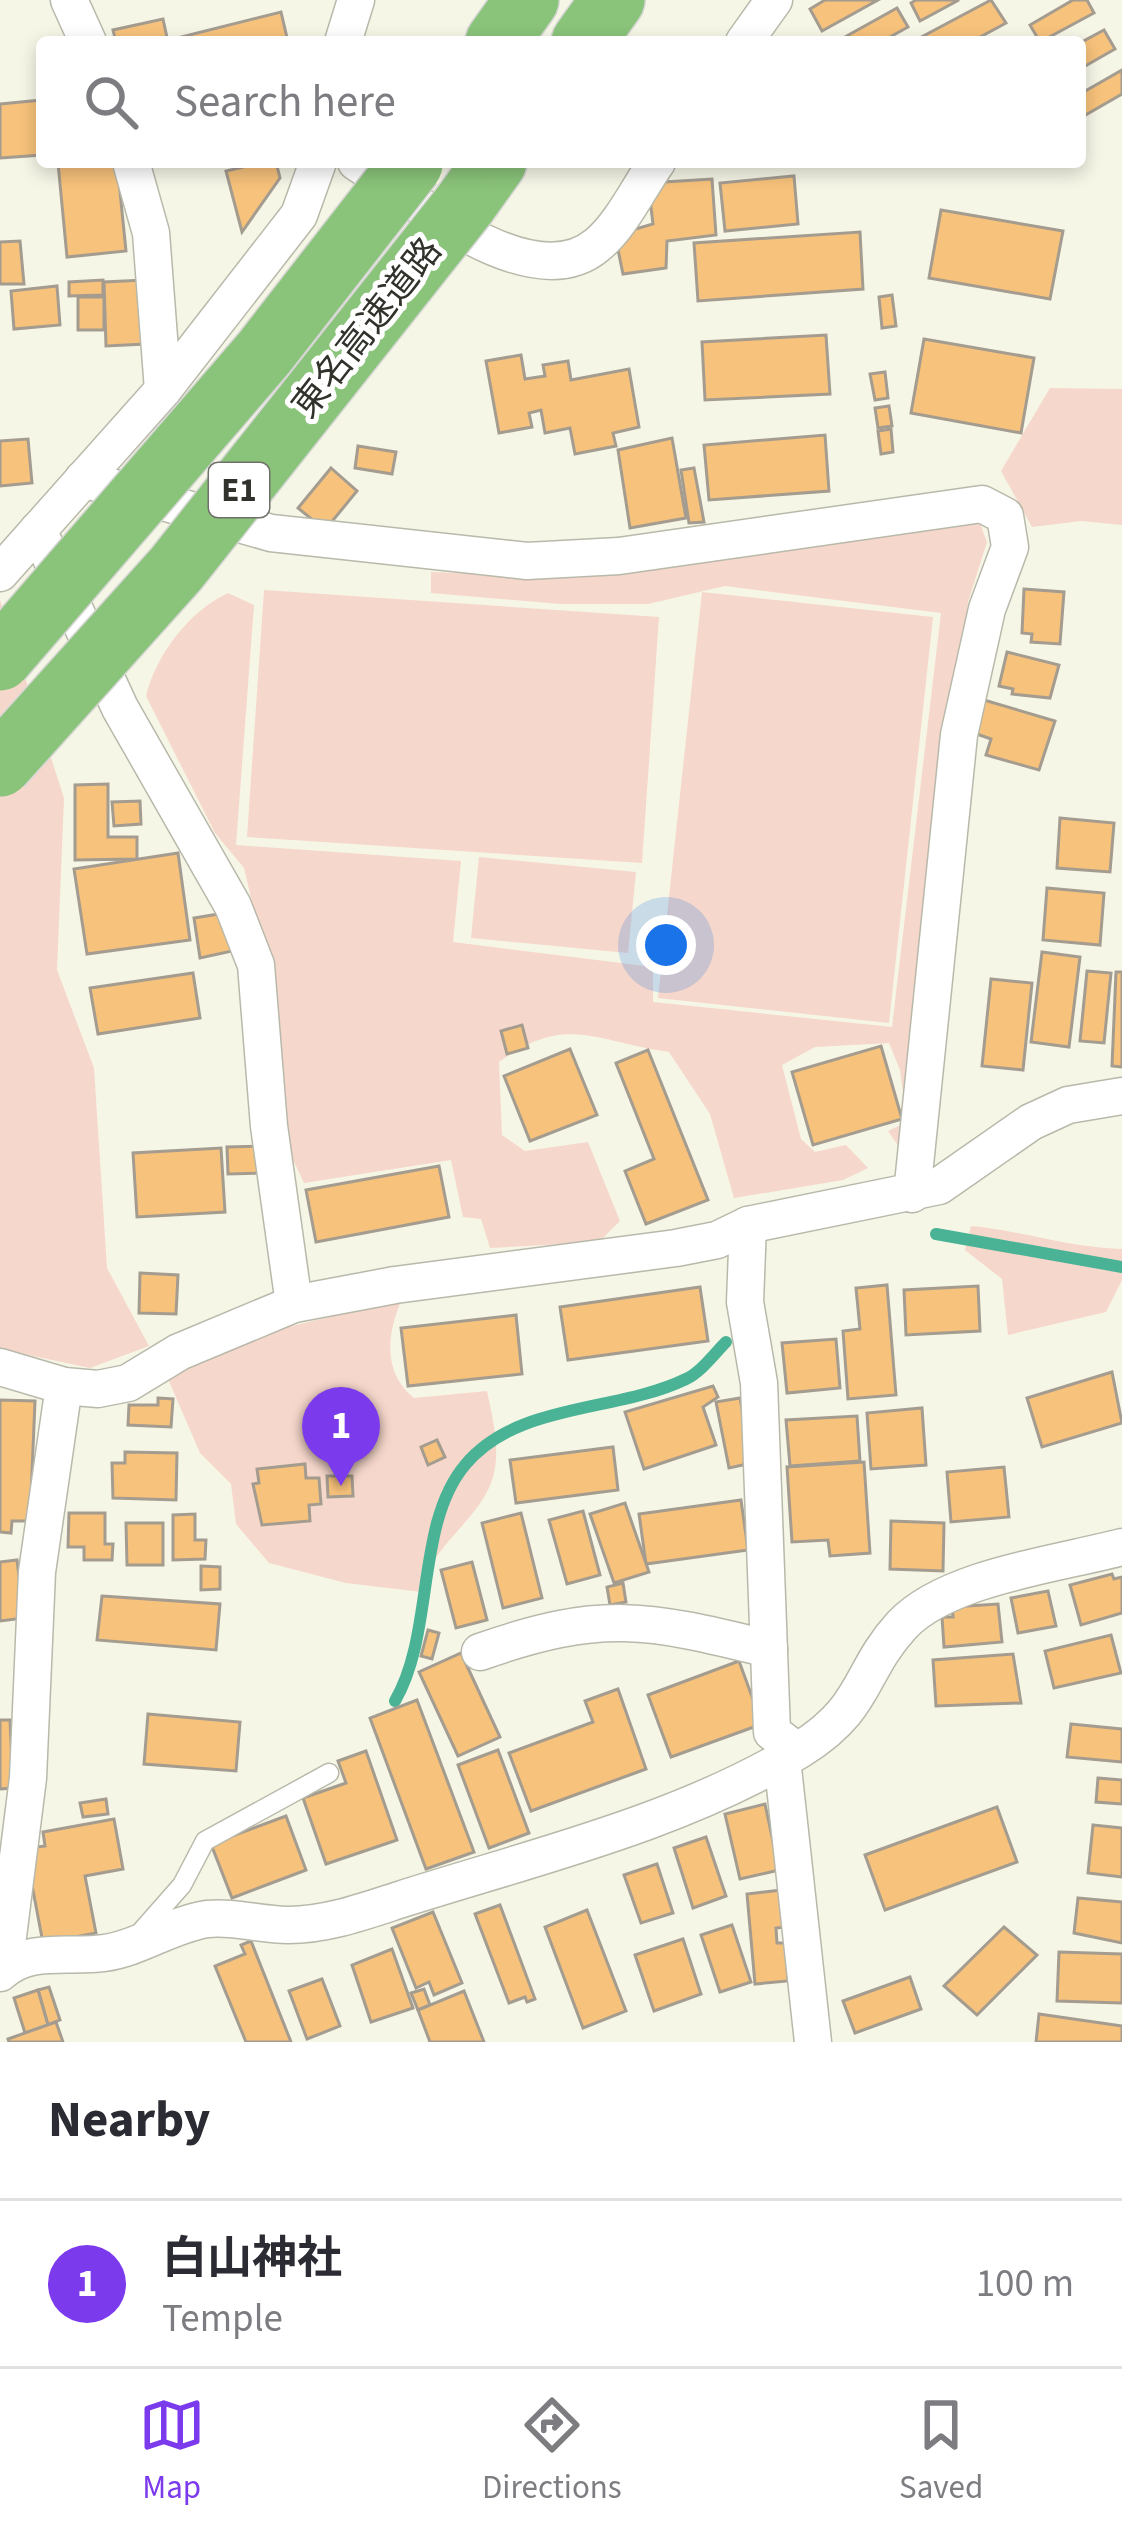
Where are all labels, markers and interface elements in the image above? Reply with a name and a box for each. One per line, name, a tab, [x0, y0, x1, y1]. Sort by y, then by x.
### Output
search box	[36, 36, 1086, 168]
icon: search	[78, 69, 144, 135]
text: Search here	[174, 70, 396, 134]
street label: 東名高速道路	[280, 227, 454, 429]
road number: E1	[209, 463, 269, 517]
your location	[636, 915, 696, 975]
pin: 1	[302, 1387, 380, 1486]
text: Nearby	[48, 2084, 210, 2156]
text: 白山神社	[162, 2227, 342, 2291]
text: 1	[77, 2256, 97, 2312]
text: 100 m	[976, 2256, 1074, 2312]
text: Temple	[162, 2291, 283, 2347]
tab: Map	[139, 2392, 205, 2511]
tab: Directions	[482, 2392, 622, 2511]
tab: Saved	[899, 2392, 983, 2511]

